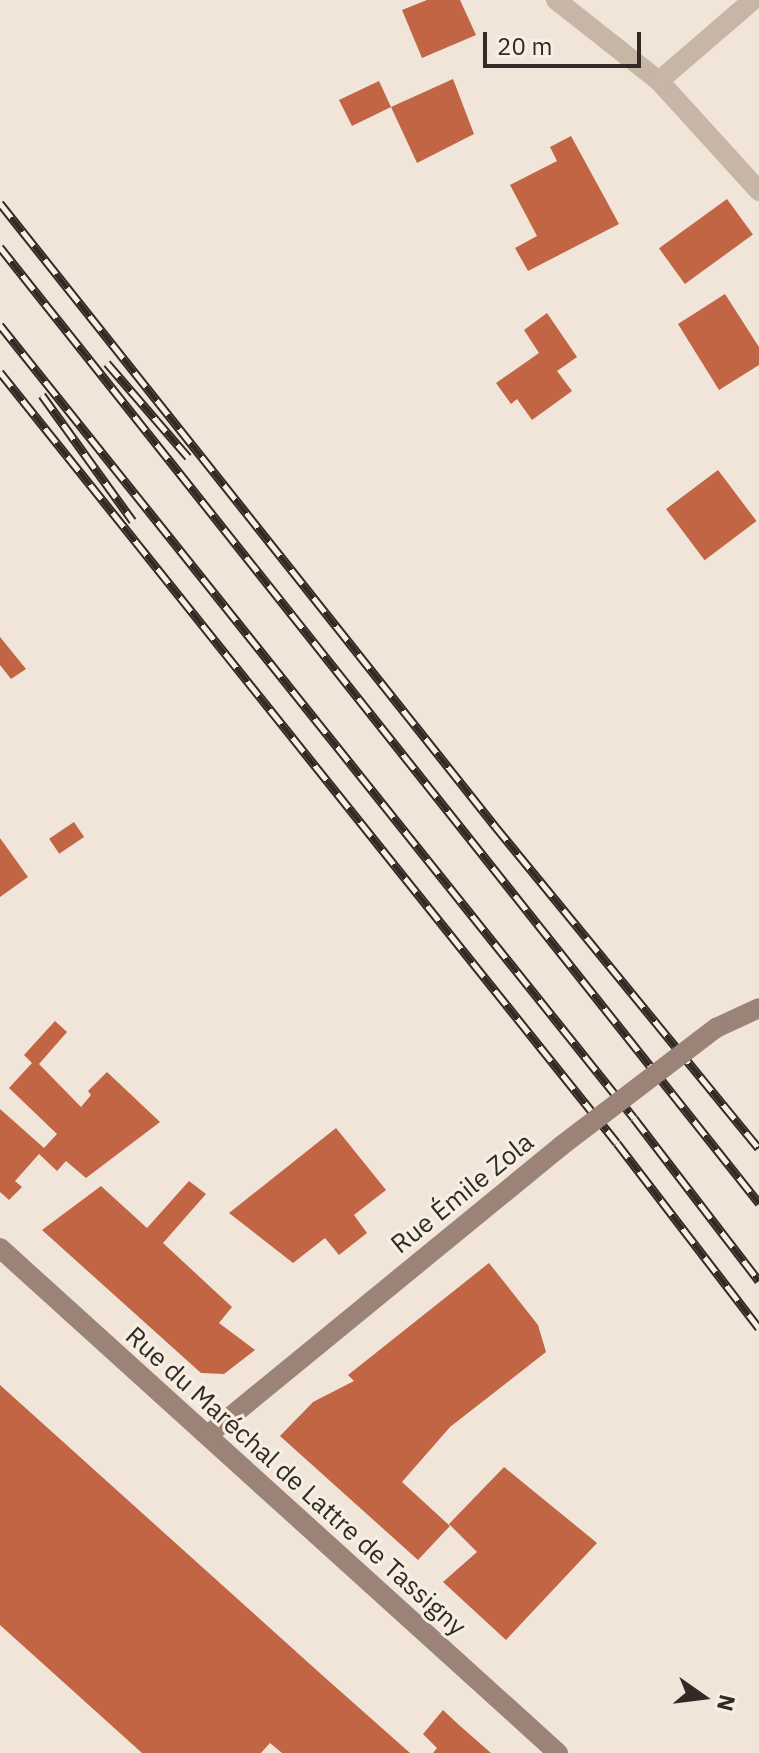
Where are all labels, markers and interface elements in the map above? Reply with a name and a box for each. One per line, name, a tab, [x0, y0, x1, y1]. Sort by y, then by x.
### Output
scale bar	[487, 16, 645, 66]
text: 20 m	[497, 30, 552, 62]
street label: Rue Émile Zola	[385, 1126, 539, 1260]
street label: Rue du Maréchal de Lattre de Tassigny	[119, 1320, 473, 1642]
north arrow	[663, 1657, 743, 1737]
text: N	[711, 1692, 743, 1714]

